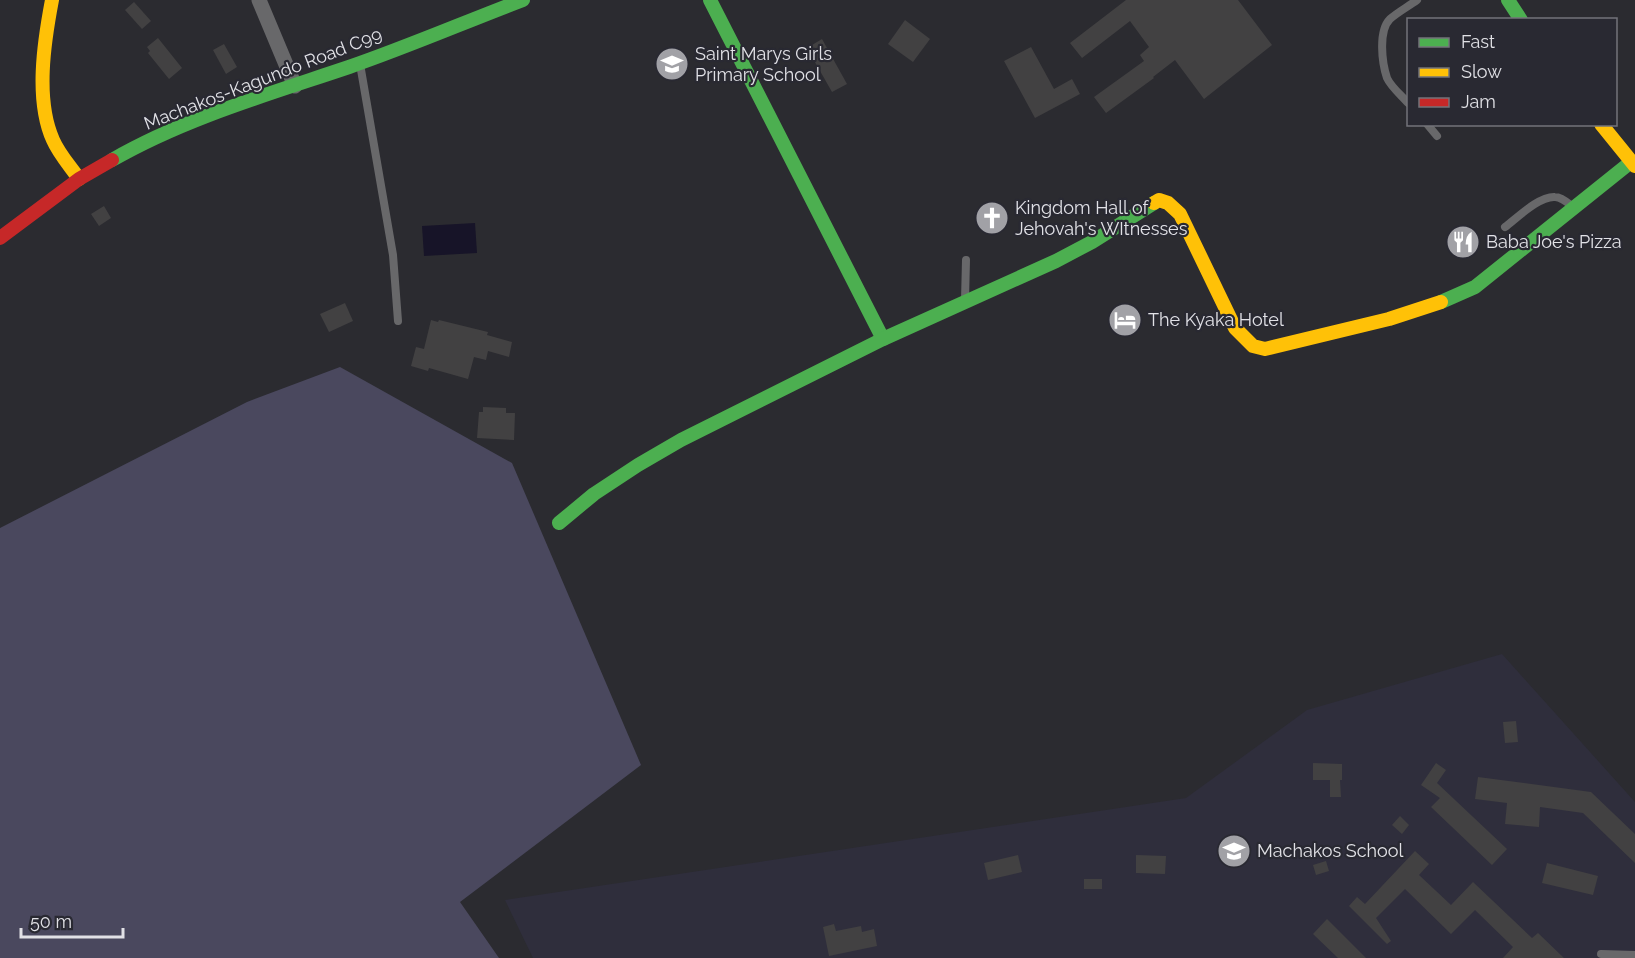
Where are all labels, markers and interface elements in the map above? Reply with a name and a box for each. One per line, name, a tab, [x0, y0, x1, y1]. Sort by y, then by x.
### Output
legend	[1407, 18, 1617, 126]
street label: Machakos-Kagundo Road C99	[141, 23, 385, 134]
text: Fast	[1461, 31, 1495, 52]
place label: Saint Marys Girls Primary School	[695, 43, 832, 85]
school or university icon: Saint Marys Girls Primary School	[654, 46, 690, 82]
text: Slow	[1461, 61, 1502, 82]
text: Jam	[1461, 91, 1496, 112]
place label: Kingdom Hall of Jehovah's WItnesses	[1015, 197, 1188, 239]
church icon: Kingdom Hall of Jehovah's WItnesses	[974, 200, 1010, 236]
restaurant icon: Baba Joe's Pizza	[1445, 224, 1481, 260]
place label: Baba Joe's Pizza	[1486, 231, 1622, 252]
hotel icon: The Kyaka Hotel	[1107, 302, 1143, 338]
place label: The Kyaka Hotel	[1148, 309, 1284, 330]
school or university icon: Machakos School	[1216, 833, 1252, 869]
place label: Machakos School	[1257, 840, 1403, 861]
scale bar	[21, 901, 123, 939]
text: 50 m	[30, 911, 72, 932]

